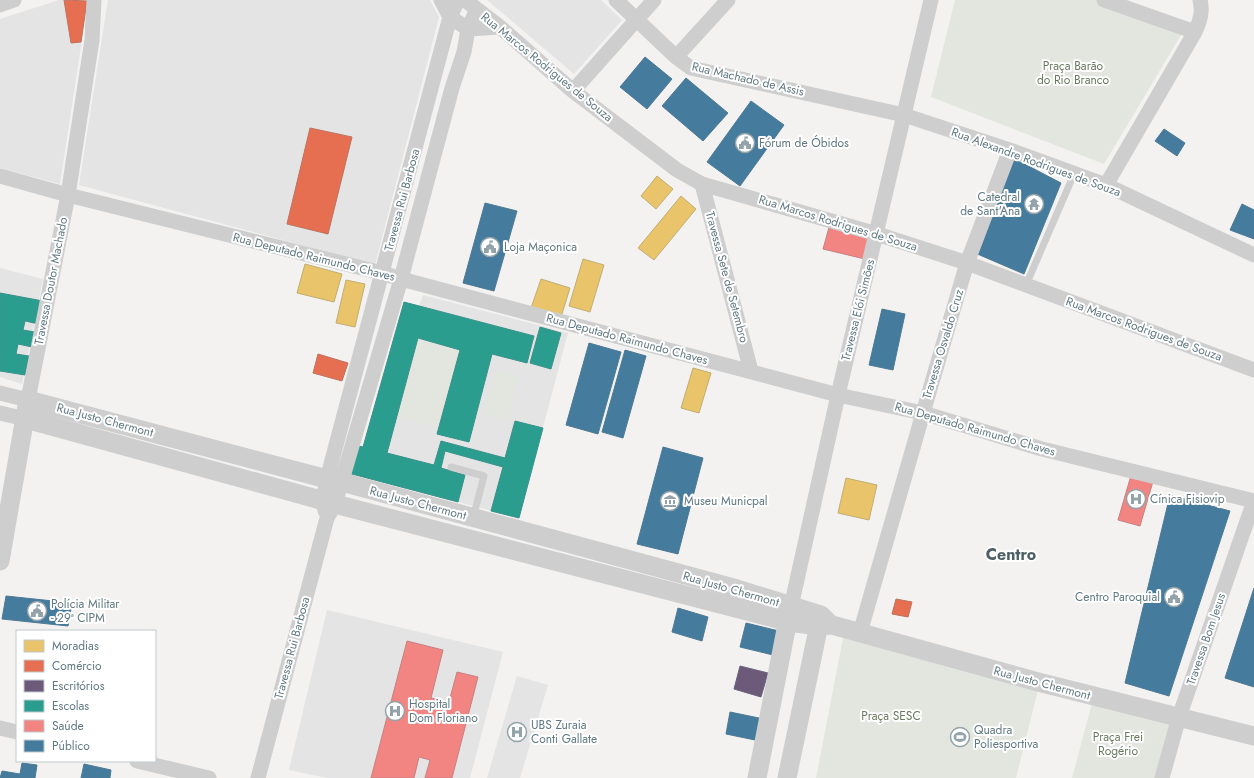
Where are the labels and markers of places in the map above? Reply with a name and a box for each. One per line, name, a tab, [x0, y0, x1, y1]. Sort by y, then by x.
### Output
public building icon: Fórum de Óbidos	[734, 132, 756, 154]
place label: Fórum de Óbidos	[759, 134, 849, 152]
place label: Catedral de Sant'Ana	[960, 188, 1020, 220]
temple icon: Catedral de Sant'Ana	[1023, 193, 1045, 215]
public building icon: Loja Maçonica	[479, 236, 501, 258]
place label: Loja Maçonica	[504, 238, 577, 256]
hospital icon: Cínica Fisiovip	[1125, 488, 1147, 510]
museum icon: Museu Municpal	[659, 490, 681, 512]
place label: Cínica Fisiovip	[1150, 490, 1225, 508]
place label: Museu Municpal	[684, 492, 768, 510]
public building icon: Centro Paroquial	[1163, 586, 1185, 608]
place label: Centro Paroquial	[1075, 588, 1160, 606]
place label: Polícia Militar - 29ª CIPM	[51, 595, 120, 627]
public building icon: Polícia Militar - 29ª CIPM	[26, 600, 48, 622]
place label: Hospital Dom Floriano	[409, 695, 478, 727]
hospital icon: Hospital Dom Floriano	[384, 700, 406, 722]
place label: UBS Zuraia Conti Gallate	[531, 716, 597, 748]
hospital icon: UBS Zuraia Conti Gallate	[506, 721, 528, 743]
place label: Quadra Poliesportiva	[974, 721, 1038, 753]
sports icon: Quadra Poliesportiva	[949, 726, 971, 748]

